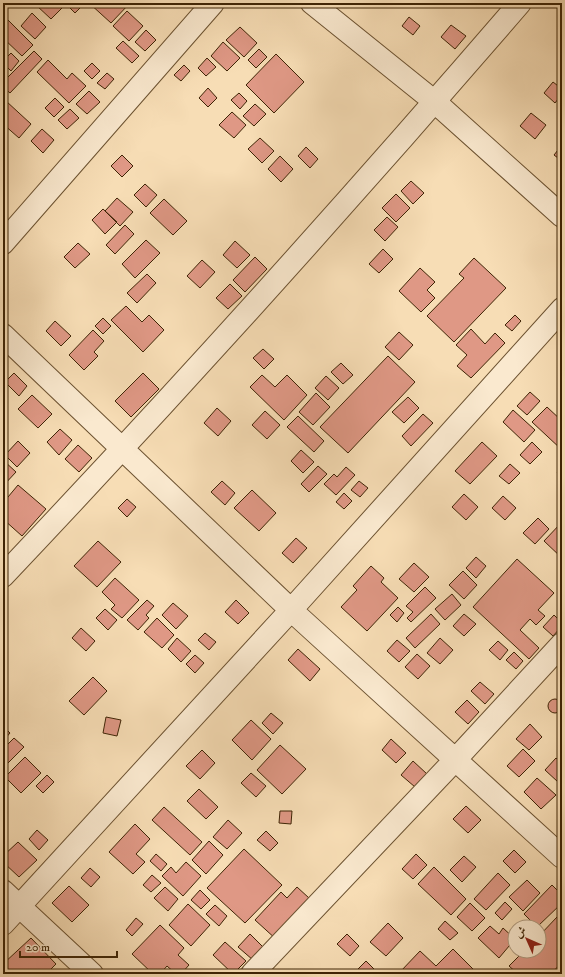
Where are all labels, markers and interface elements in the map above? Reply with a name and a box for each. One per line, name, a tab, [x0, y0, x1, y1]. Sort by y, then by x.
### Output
north arrow	[507, 919, 547, 959]
text: ش	[512, 924, 530, 941]
scale bar	[20, 933, 117, 959]
text: 20 m	[26, 940, 50, 955]

